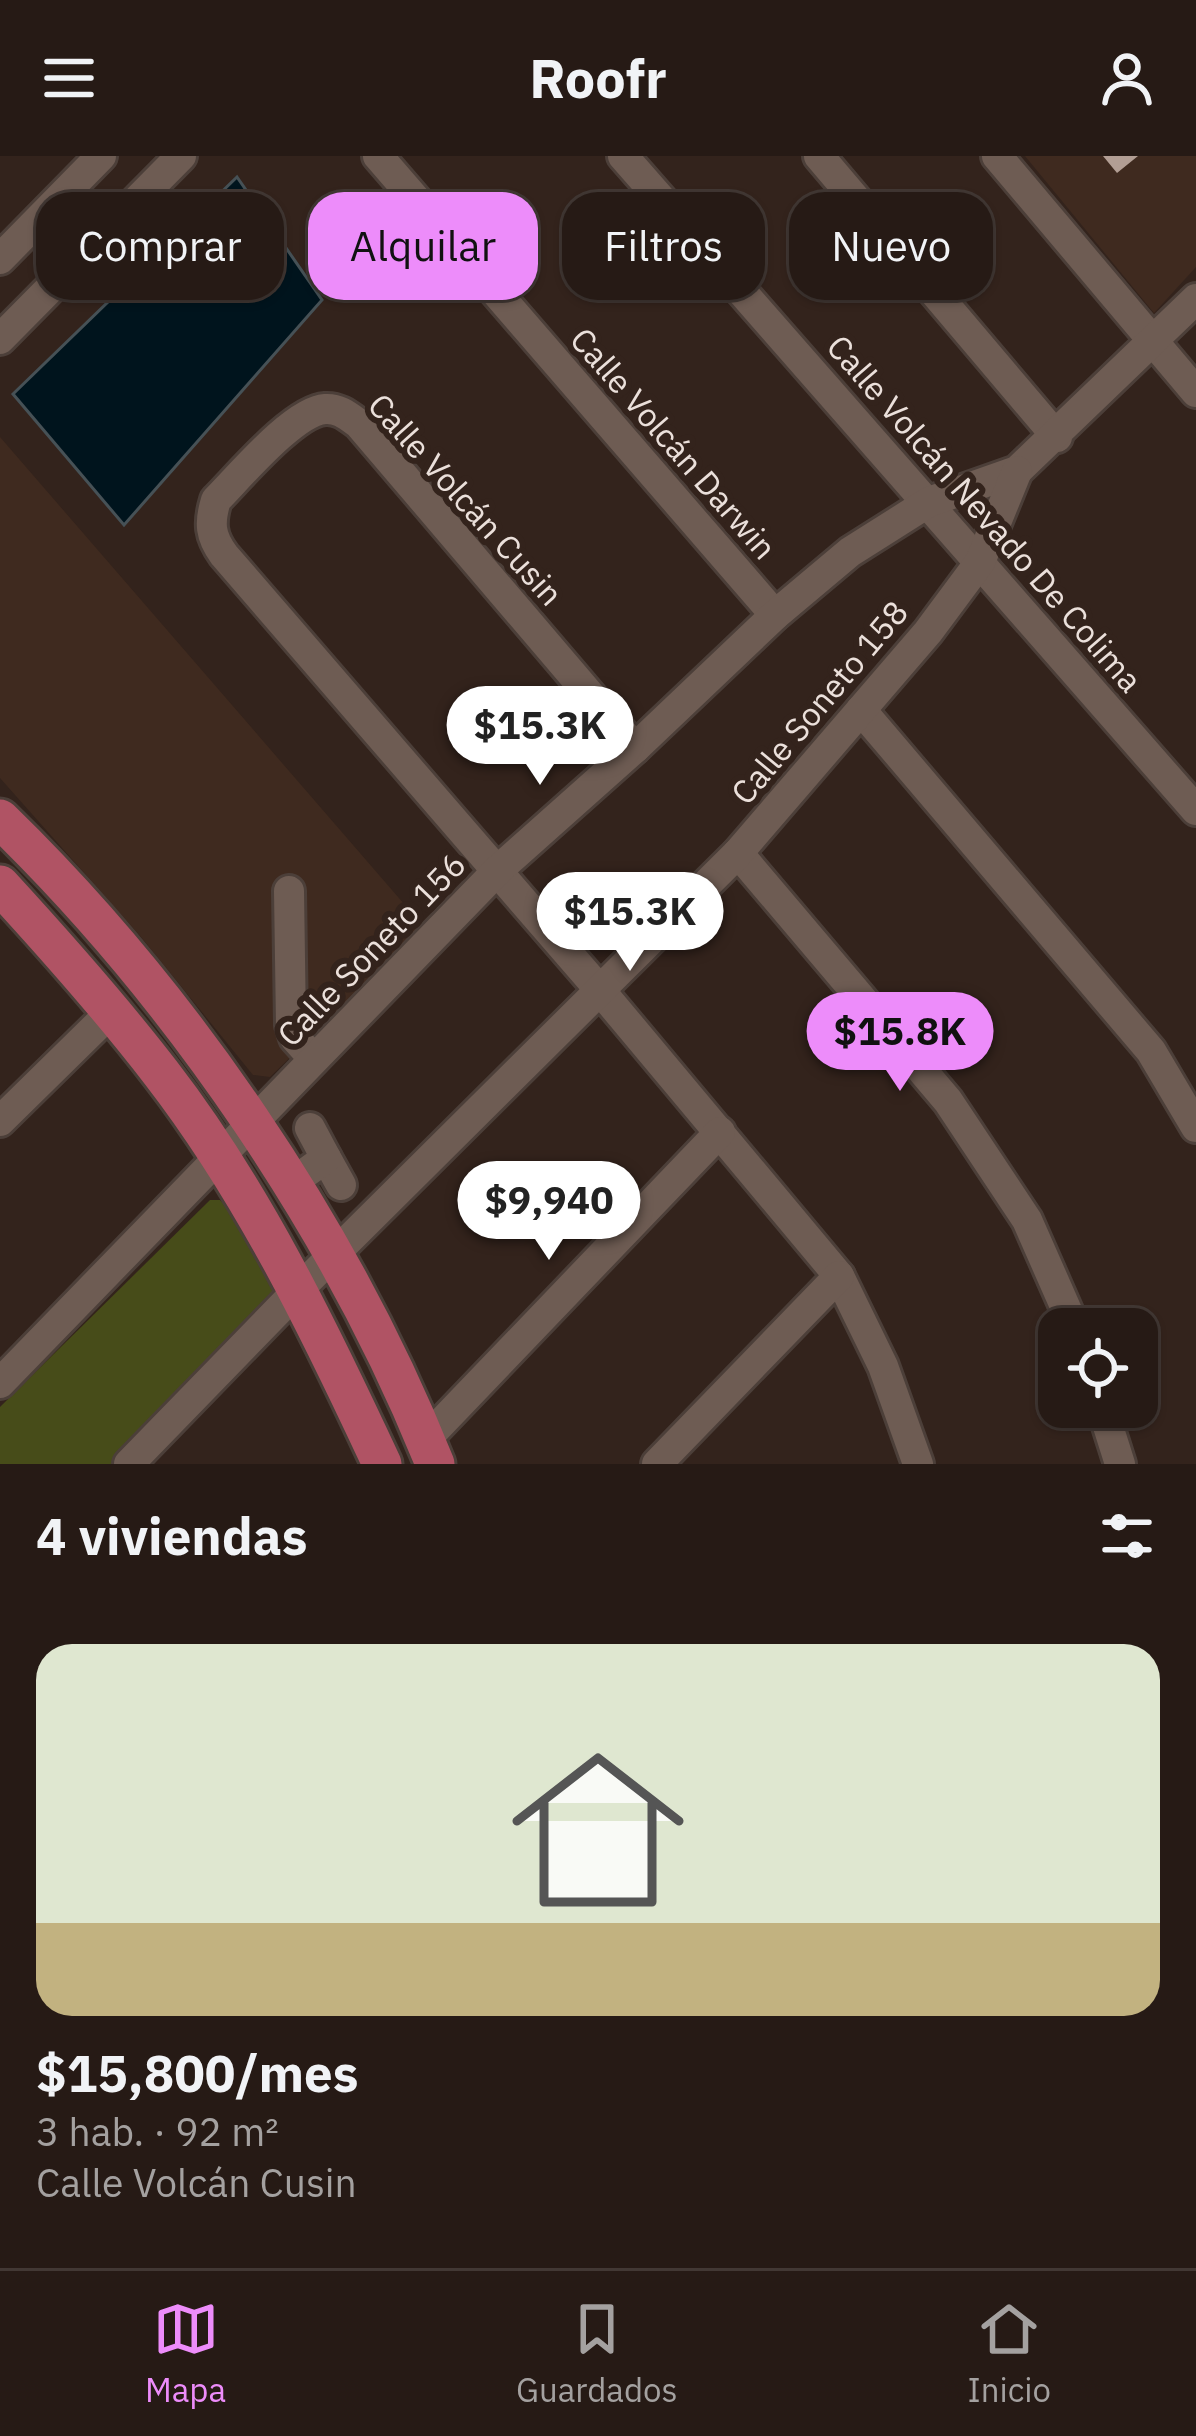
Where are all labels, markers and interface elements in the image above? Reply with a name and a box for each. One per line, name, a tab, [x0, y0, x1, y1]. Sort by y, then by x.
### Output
text: Roofr	[529, 43, 667, 113]
icon: menu	[36, 45, 102, 111]
icon: person	[1094, 45, 1160, 111]
chip: Comprar	[36, 192, 284, 300]
chip: Alquilar	[308, 192, 538, 300]
chip: Filtros	[562, 192, 765, 300]
chip: Nuevo	[789, 192, 993, 300]
street label: Calle Volcán Darwin	[561, 318, 787, 568]
street label: Calle Volcán Nevado De Colima	[818, 325, 1152, 701]
street label: Calle Volcán Cusin	[359, 384, 573, 614]
street label: Calle Soneto 158	[721, 591, 917, 813]
pin: $15.3K	[442, 686, 638, 788]
text: $15.3K	[474, 699, 606, 750]
street label: Calle Soneto 156	[268, 843, 474, 1055]
pin: $15.3K	[532, 872, 728, 974]
text: $15.3K	[564, 885, 696, 936]
pin: $15.8K	[802, 992, 998, 1094]
text: $15.8K	[834, 1005, 966, 1056]
pin: $9,940	[451, 1161, 647, 1263]
text: $9,940	[484, 1174, 614, 1225]
map controls	[1038, 1308, 1158, 1428]
button: locate	[1038, 1308, 1158, 1428]
text: 4 viviendas	[36, 1503, 307, 1569]
icon: filters	[1094, 1503, 1160, 1569]
icon: home	[490, 1722, 706, 1938]
text: $15,800/mes	[36, 2040, 358, 2106]
text: 3 hab. · 92 m²	[36, 2106, 279, 2157]
text: Calle Volcán Cusin	[36, 2157, 357, 2208]
tab: Mapa	[145, 2296, 226, 2411]
tab: Guardados	[516, 2296, 678, 2411]
tab: Inicio	[968, 2296, 1051, 2411]

